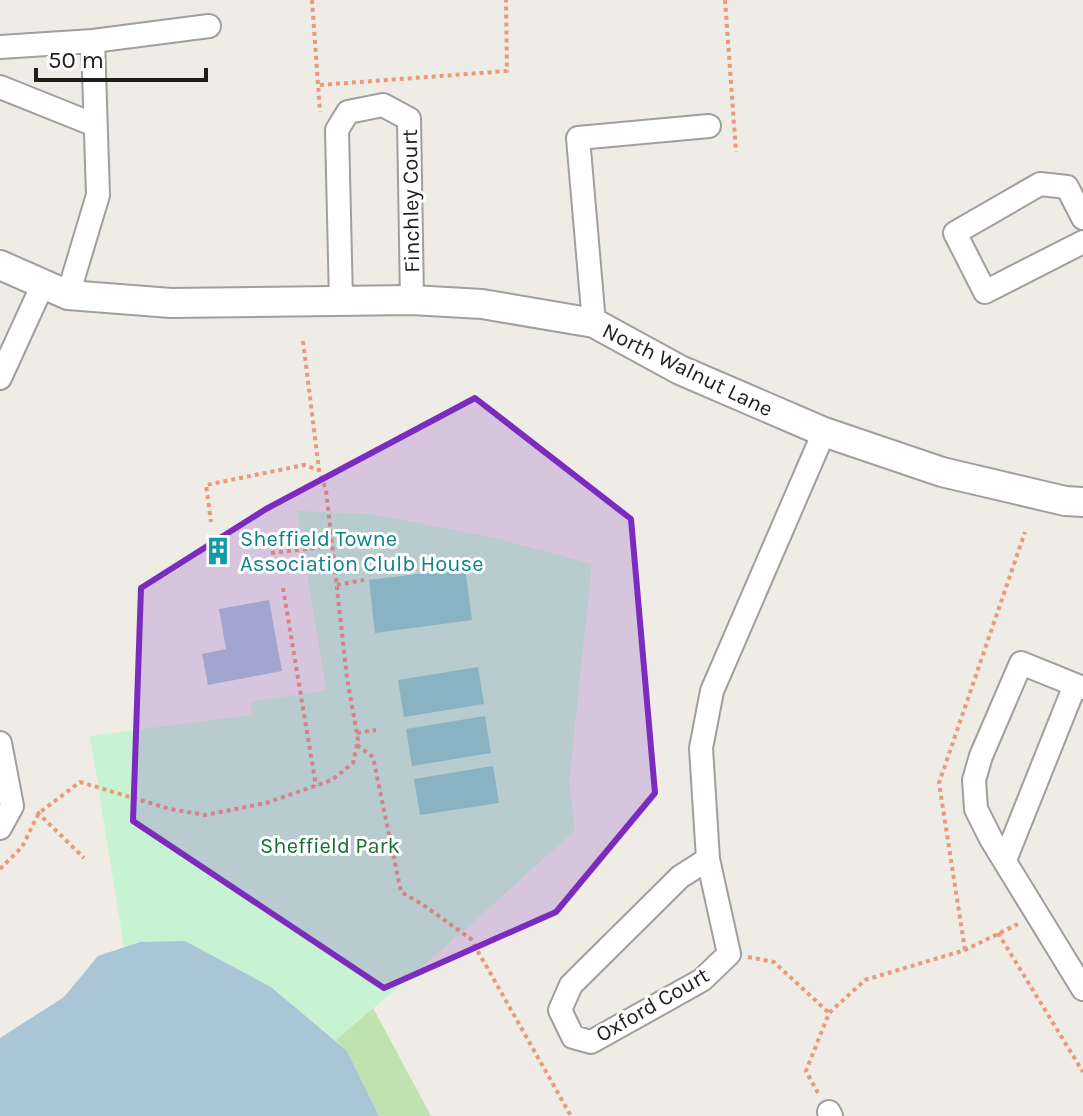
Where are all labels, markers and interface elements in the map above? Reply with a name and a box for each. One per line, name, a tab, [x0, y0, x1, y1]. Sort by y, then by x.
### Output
scale bar	[36, 32, 206, 82]
text: 50 m	[48, 46, 104, 74]
street label: Finchley Court	[397, 129, 425, 273]
street label: North Walnut Lane	[598, 317, 777, 422]
place label: Sheffield Towne Association Clulb House	[240, 526, 483, 577]
building icon: Sheffield Towne Association Clulb House	[203, 536, 233, 566]
park label: Sheffield Park	[260, 833, 400, 859]
street label: Oxford Court	[591, 962, 714, 1048]

